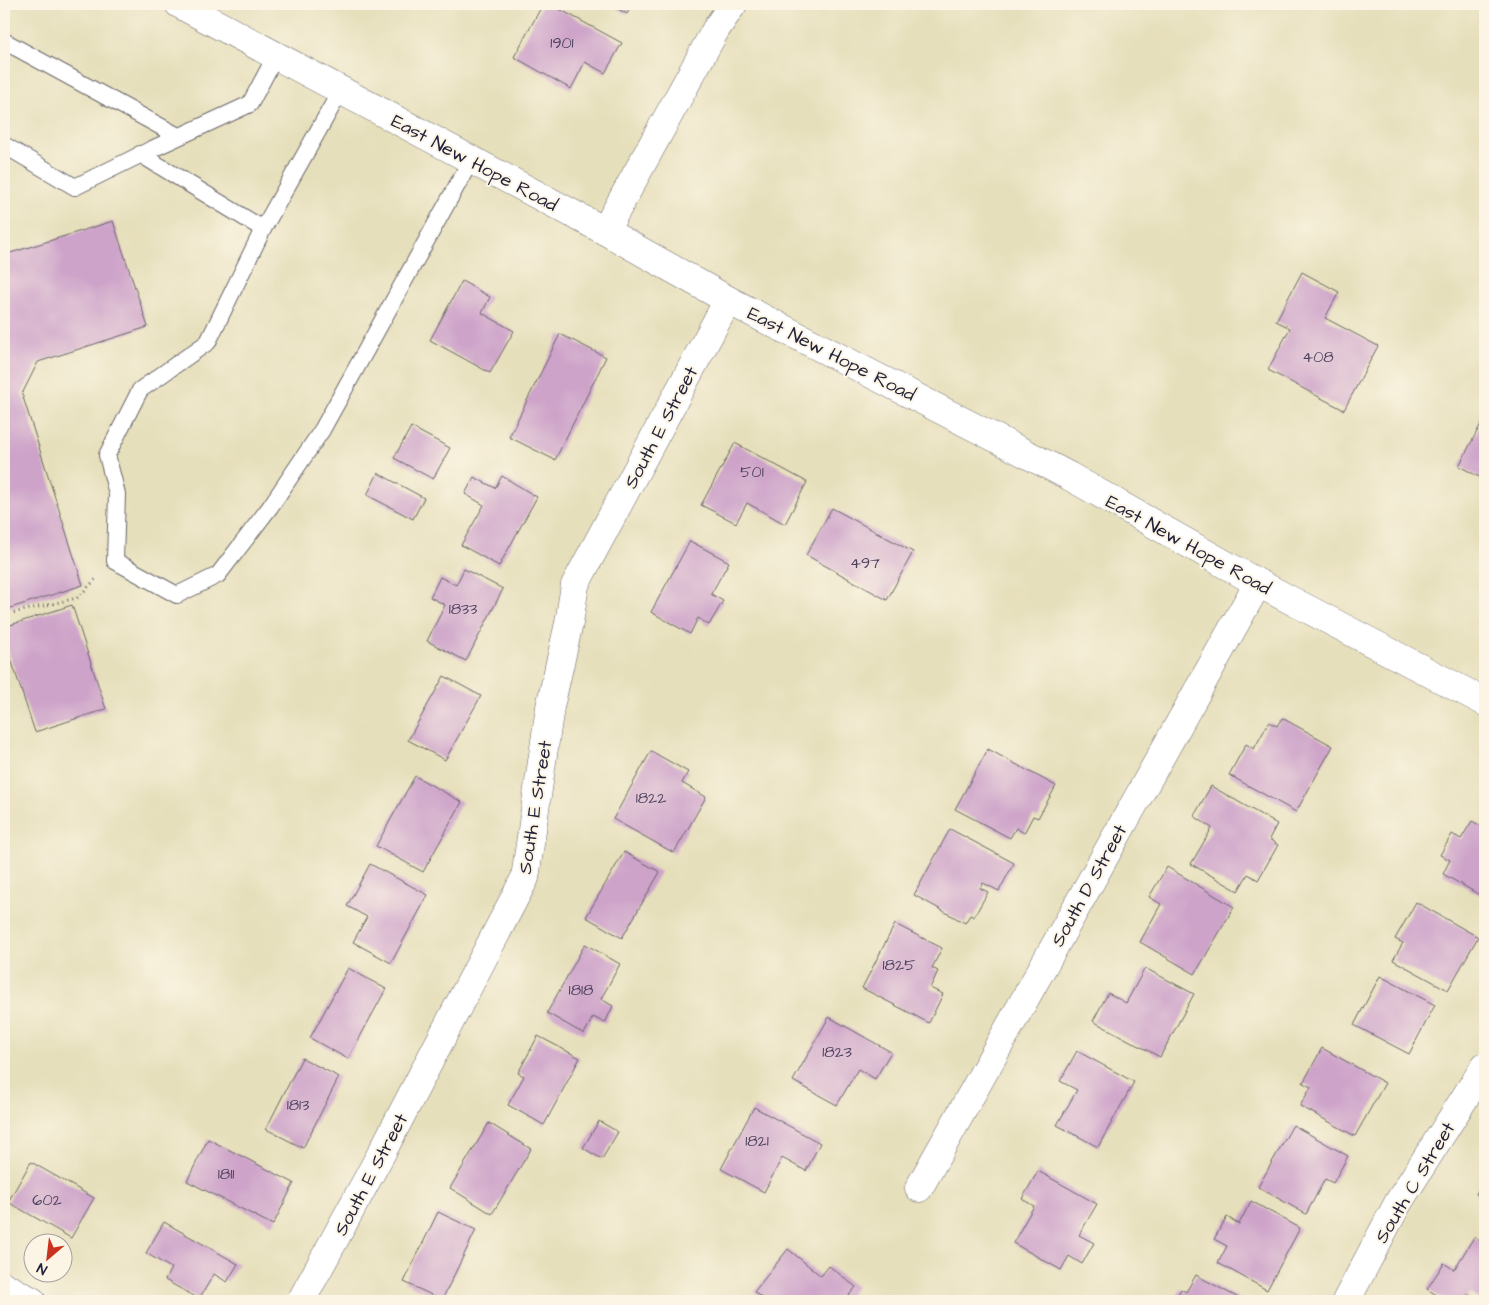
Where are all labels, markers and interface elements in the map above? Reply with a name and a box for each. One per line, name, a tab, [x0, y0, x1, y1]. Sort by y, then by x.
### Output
house number: 1901	[550, 32, 574, 54]
street label: East New Hope Road	[386, 108, 563, 219]
street label: East New Hope Road	[743, 300, 920, 409]
house number: 408	[1302, 346, 1334, 368]
street label: South E Street	[618, 362, 705, 494]
house number: 501	[740, 461, 764, 483]
street label: East New Hope Road	[1101, 489, 1276, 602]
house number: 497	[850, 552, 880, 574]
house number: 1833	[449, 598, 477, 620]
street label: South E Street	[512, 738, 559, 876]
house number: 1822	[636, 787, 666, 809]
street label: South D Street	[1045, 820, 1134, 952]
house number: 1825	[883, 954, 916, 976]
house number: 1818	[569, 979, 593, 1001]
house number: 1823	[822, 1041, 852, 1063]
house number: 1813	[287, 1094, 309, 1116]
street label: South E Street	[328, 1109, 415, 1241]
street label: South C Street	[1368, 1117, 1462, 1248]
house number: 1821	[745, 1130, 769, 1152]
house number: 1811	[218, 1163, 234, 1185]
house number: 602	[32, 1189, 62, 1211]
north arrow	[22, 1232, 72, 1282]
text: N	[34, 1258, 51, 1279]

